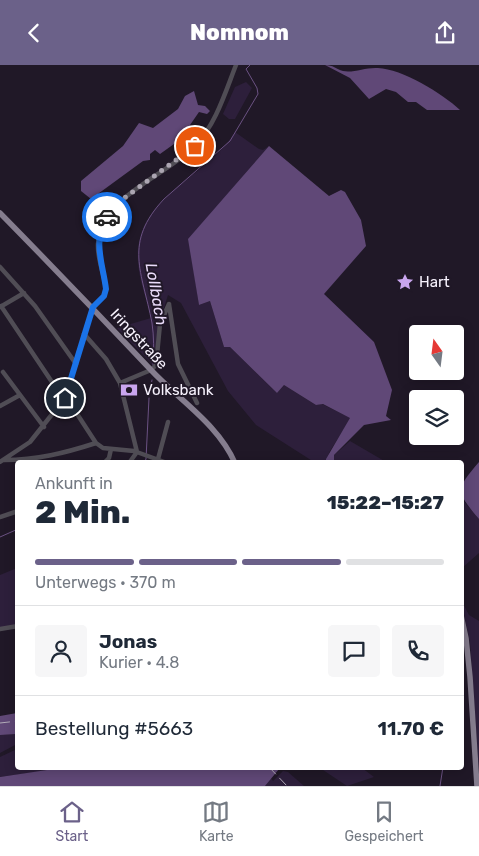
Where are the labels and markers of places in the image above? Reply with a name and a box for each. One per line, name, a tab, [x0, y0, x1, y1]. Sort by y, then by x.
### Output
pin	[174, 125, 216, 167]
place icon: Hart	[395, 272, 415, 292]
place label: Hart	[419, 273, 450, 291]
pin	[44, 377, 86, 419]
bank icon: Volksbank	[119, 380, 139, 400]
place label: Volksbank	[143, 381, 214, 399]

